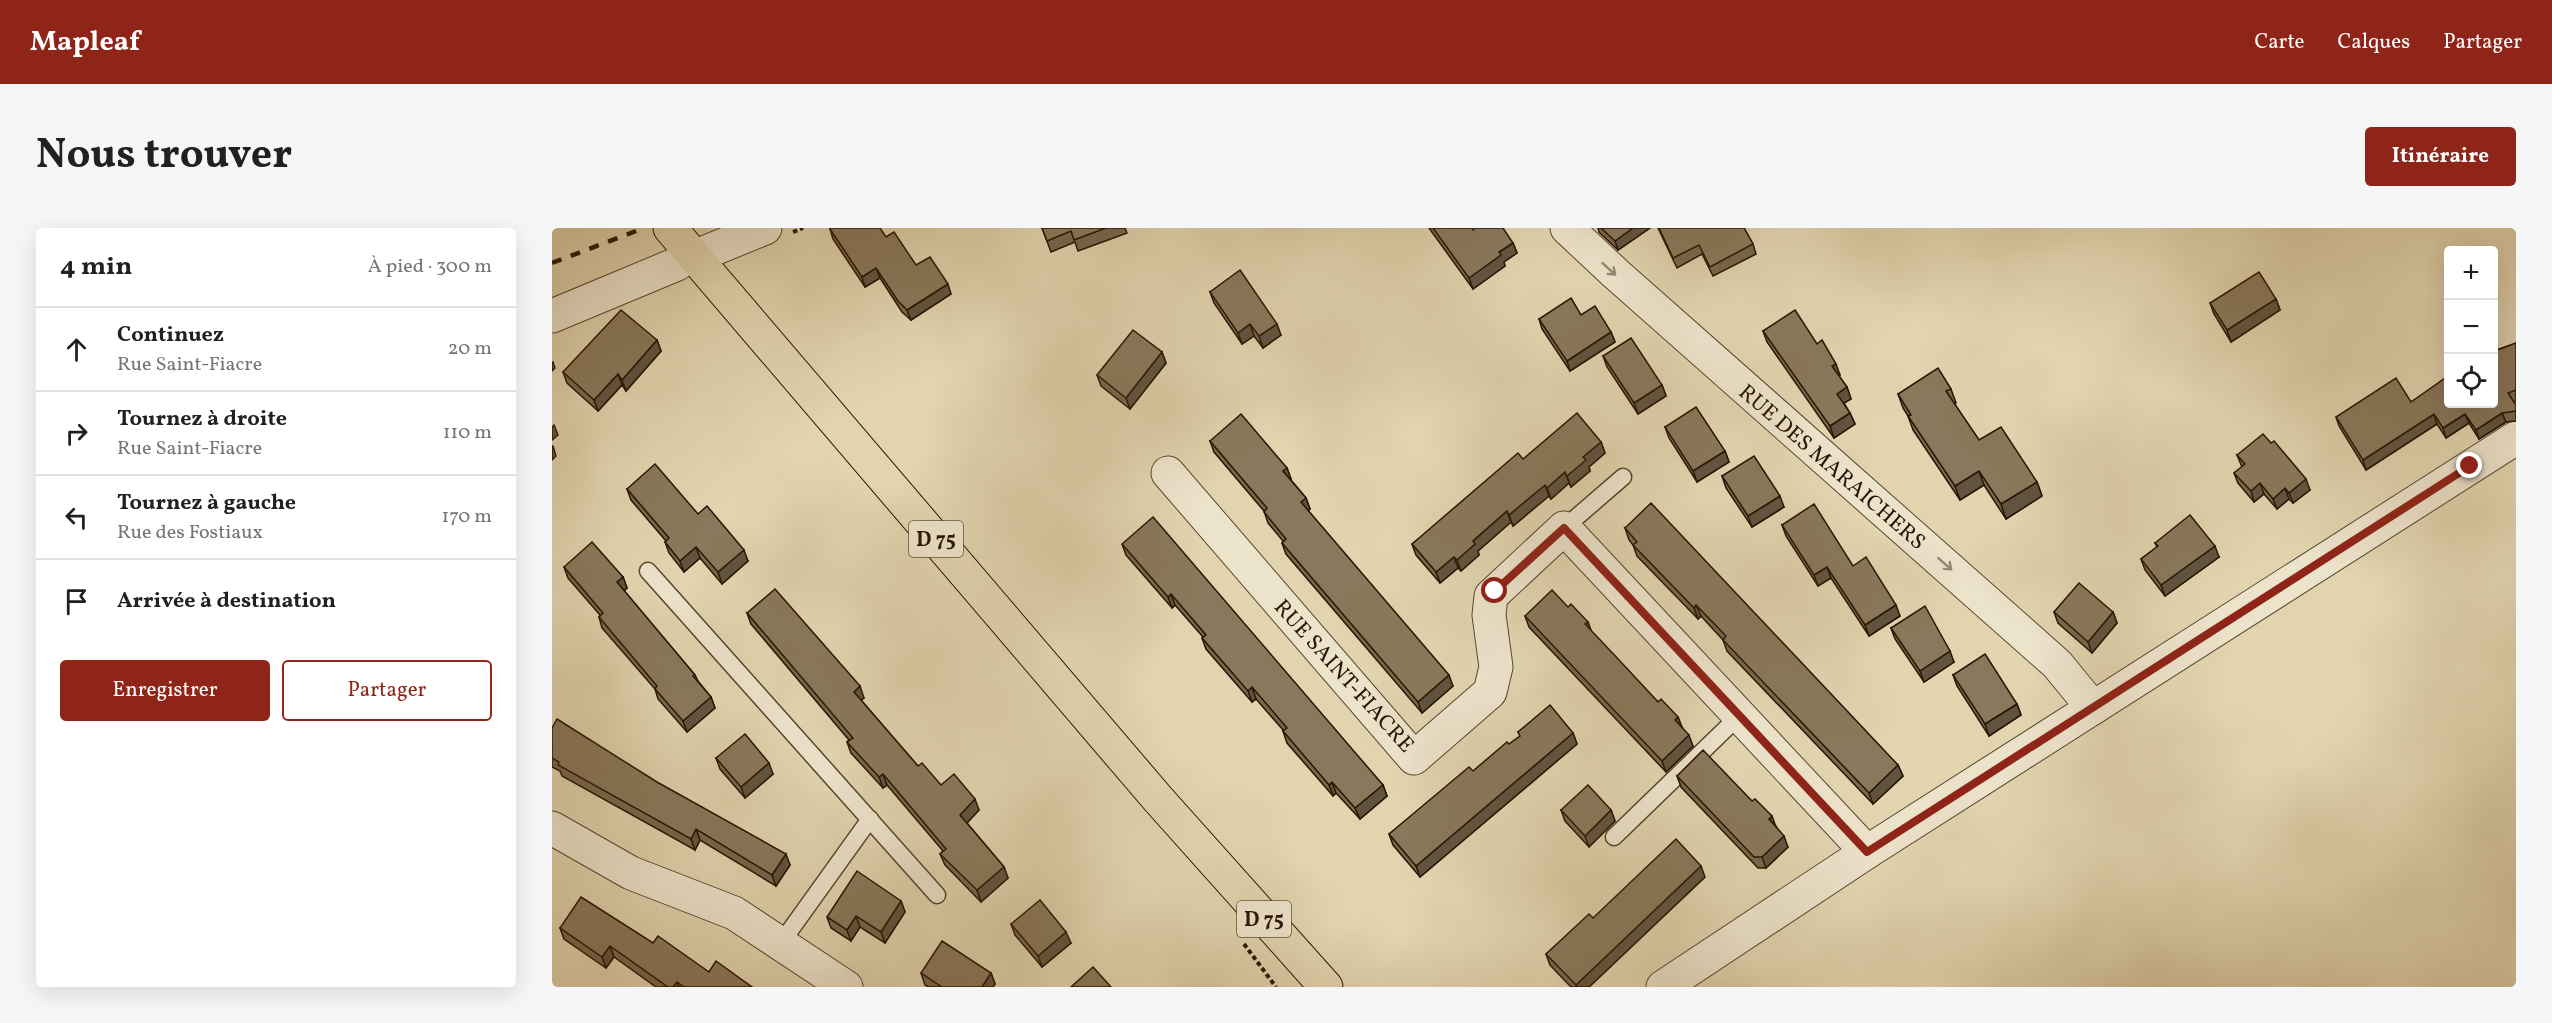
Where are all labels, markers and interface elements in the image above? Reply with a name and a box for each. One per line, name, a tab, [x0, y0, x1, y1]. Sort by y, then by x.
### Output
text: Mapleaf	[30, 23, 140, 62]
text: Carte	[2254, 28, 2305, 57]
text: Calques	[2338, 28, 2410, 57]
text: Partager	[2443, 28, 2522, 57]
text: Nous trouver	[36, 127, 292, 186]
button: Itinéraire	[2365, 127, 2516, 186]
map controls	[2444, 246, 2498, 408]
button: +	[2444, 246, 2498, 300]
text: 4 min	[60, 249, 132, 285]
text: À pied · 300 m	[368, 253, 492, 281]
one-way arrow	[1602, 262, 1617, 276]
button: −	[2444, 300, 2498, 354]
text: Continuez	[117, 320, 224, 351]
icon: ahead	[60, 333, 93, 366]
text: 20 m	[448, 335, 492, 363]
text: Rue Saint-Fiacre	[117, 351, 262, 379]
button: locate	[2444, 354, 2498, 408]
street label: RUE DES MARAICHERS	[1731, 378, 1932, 558]
text: Tournez à droite	[117, 404, 287, 435]
icon: right	[60, 417, 93, 450]
text: 110 m	[443, 419, 492, 447]
text: Rue Saint-Fiacre	[117, 435, 262, 463]
route end	[2456, 452, 2482, 478]
text: Tournez à gauche	[117, 488, 296, 519]
icon: left	[60, 501, 93, 534]
text: 170 m	[442, 503, 492, 531]
text: Rue des Fostiaux	[117, 519, 263, 547]
road number: D 75	[909, 521, 963, 557]
one-way arrow	[1937, 557, 1952, 571]
route start	[1481, 577, 1507, 603]
icon: arrive	[60, 585, 93, 618]
text: Arrivée à destination	[117, 586, 336, 617]
street label: RUE SAINT-FIACRE	[1266, 593, 1420, 760]
button: Enregistrer	[60, 660, 270, 721]
button: Partager	[282, 660, 492, 721]
road number: D 75	[1237, 901, 1291, 937]

